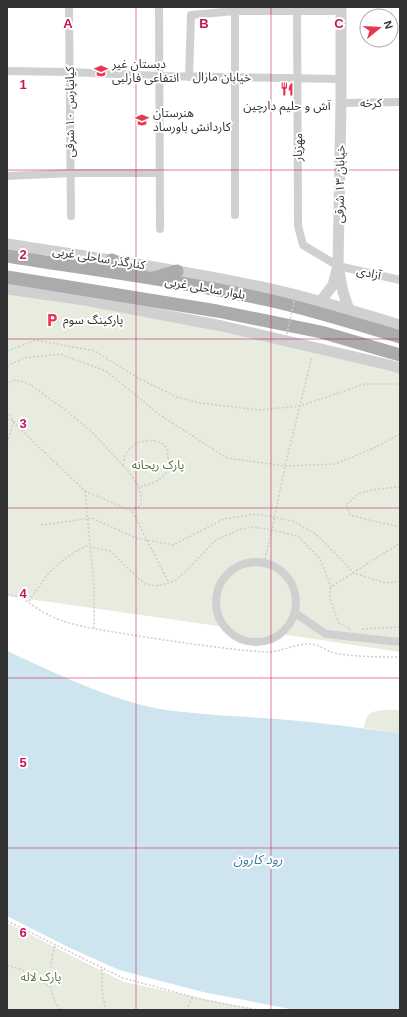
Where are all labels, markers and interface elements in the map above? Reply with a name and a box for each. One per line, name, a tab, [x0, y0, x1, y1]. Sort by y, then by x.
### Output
north arrow	[359, 8, 399, 48]
text: A	[63, 16, 73, 31]
text: B	[199, 16, 209, 31]
text: C	[334, 16, 344, 31]
text: N	[382, 19, 395, 31]
place label: دبستان غیر انتفاعی فارلبی	[111, 57, 179, 85]
school or university icon: دبستان غیر انتفاعی فارلبی	[93, 63, 109, 79]
street label: کیانپارس ۱۰ شرقی	[63, 65, 78, 158]
street label: خیابان مارال	[193, 69, 251, 85]
text: 1	[19, 77, 27, 92]
restaurant icon: آش و حلیم دارچین	[279, 81, 295, 97]
street label: کرخه	[360, 96, 383, 110]
place label: آش و حلیم دارچین	[243, 99, 331, 115]
place label: هنرستان کاردانش باورساد	[153, 106, 232, 134]
school or university icon: هنرستان کاردانش باورساد	[134, 112, 150, 128]
street label: مهزیار	[291, 133, 305, 162]
street label: خیابان ۱۳ شرقی	[332, 145, 348, 223]
street label: کنارگذر ساحلی غربی	[52, 244, 147, 272]
text: 2	[19, 247, 27, 262]
street label: آزادی	[355, 263, 383, 283]
street label: بلوار ساحلی غربی	[164, 274, 246, 302]
parking icon: پارکینگ سوم	[44, 312, 60, 328]
place label: پارکینگ سوم	[63, 313, 123, 329]
text: 3	[19, 416, 27, 431]
park label: پارک ریحانه	[132, 458, 184, 473]
text: 4	[19, 586, 27, 601]
text: 5	[19, 755, 27, 770]
water label: رود کارون	[233, 852, 283, 867]
text: 6	[19, 925, 27, 940]
park label: پارک لاله	[21, 970, 61, 985]

